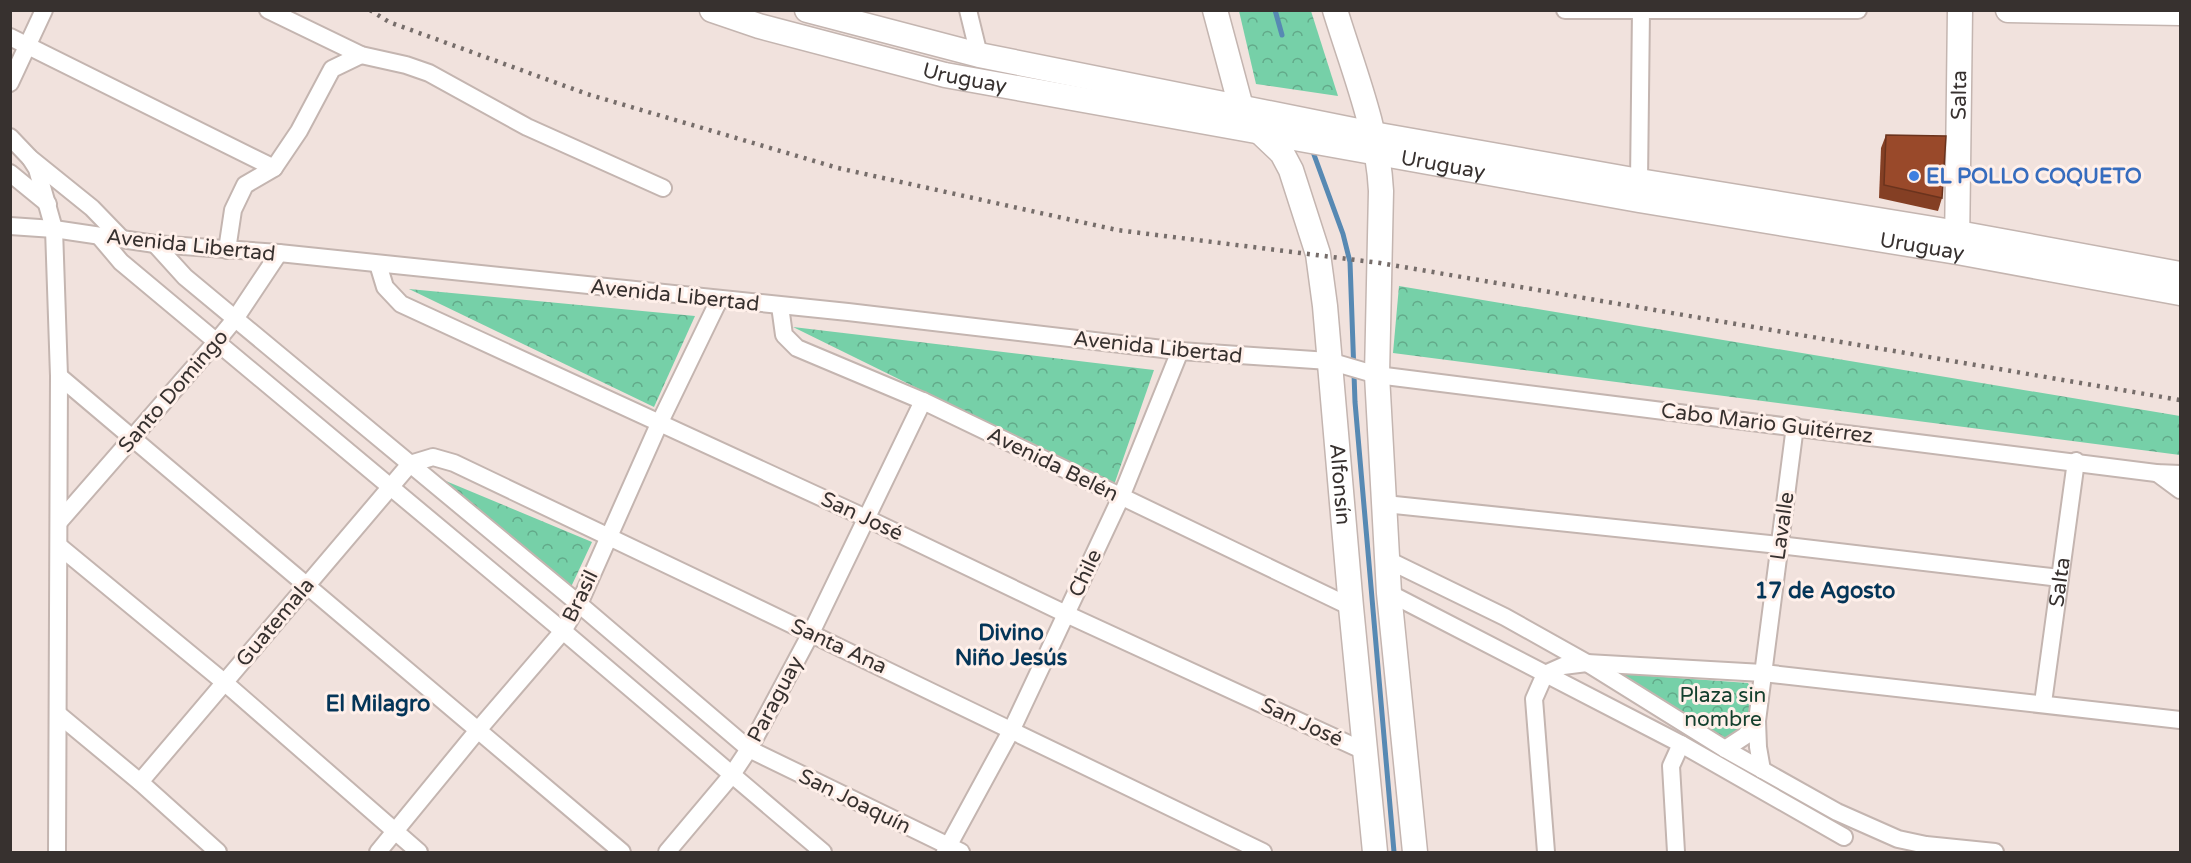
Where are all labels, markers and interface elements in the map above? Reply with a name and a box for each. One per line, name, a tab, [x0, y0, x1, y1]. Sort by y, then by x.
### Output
street label: Uruguay	[920, 58, 1009, 99]
street label: Salta	[1947, 70, 1972, 120]
street label: Uruguay	[1399, 145, 1487, 185]
place label: EL POLLO COQUETO	[1926, 164, 2142, 189]
marker: EL POLLO COQUETO	[1907, 169, 1921, 183]
street label: Avenida Libertad	[105, 224, 277, 267]
street label: Uruguay	[1878, 228, 1966, 266]
street label: Avenida Libertad	[589, 274, 761, 317]
street label: Santo Domingo	[113, 325, 234, 458]
street label: Avenida Libertad	[1072, 326, 1244, 369]
street label: Cabo Mario Guitérrez	[1660, 398, 1874, 449]
street label: Avenida Belén	[983, 422, 1122, 507]
street label: Alfonsín	[1324, 442, 1356, 526]
street label: San José	[817, 487, 907, 546]
street label: Lavalle	[1765, 490, 1800, 562]
street label: Chile	[1064, 545, 1107, 601]
street label: Salta	[2044, 556, 2076, 609]
street label: Brasil	[557, 566, 604, 626]
street label: Guatemala	[231, 573, 320, 672]
district label: 17 de Agosto	[1755, 578, 1895, 604]
street label: Santa Ana	[787, 613, 891, 679]
district label: Divino Niño Jesús	[955, 620, 1068, 671]
street label: Paraguay	[742, 652, 809, 747]
park label: Plaza sin nombre	[1680, 683, 1766, 732]
district label: El Milagro	[326, 691, 430, 717]
street label: San José	[1257, 693, 1347, 752]
street label: San Joaquín	[795, 764, 915, 839]

